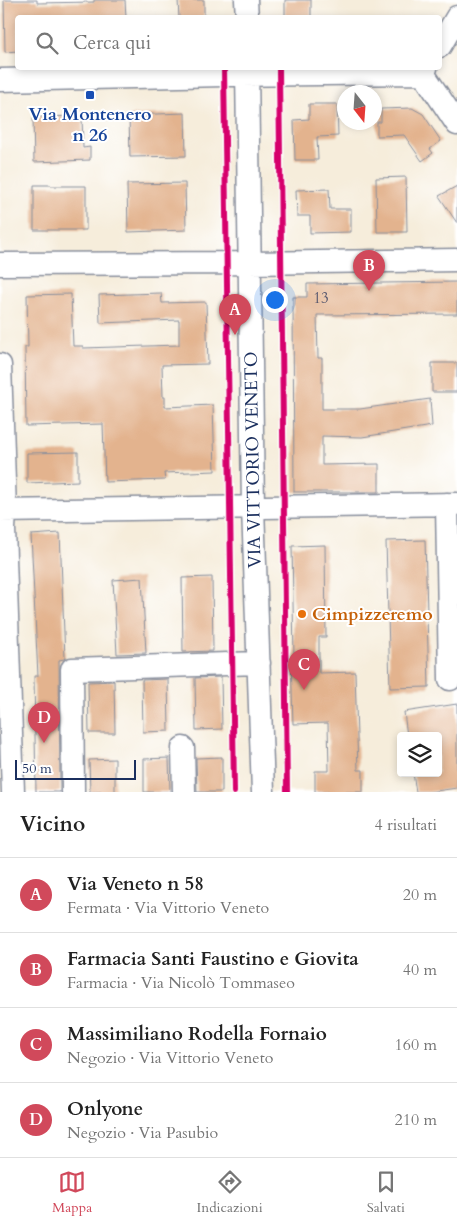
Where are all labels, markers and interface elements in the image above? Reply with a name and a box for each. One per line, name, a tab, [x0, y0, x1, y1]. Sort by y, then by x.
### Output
search box	[15, 15, 442, 70]
icon: search	[33, 29, 61, 57]
text: Cerca qui	[73, 30, 151, 56]
north arrow	[337, 85, 382, 130]
marker: Via Montenero n 26	[84, 89, 96, 101]
place label: Via Montenero n 26	[28, 102, 152, 148]
pin: B	[353, 250, 385, 291]
your location	[262, 287, 288, 313]
house number: 13	[313, 288, 329, 308]
pin: A	[219, 294, 251, 335]
street label: VIA VITTORIO VENETO	[239, 351, 267, 569]
place label: Cimpizzeremo	[312, 602, 433, 627]
marker: Cimpizzeremo	[296, 608, 308, 620]
pin: C	[288, 649, 320, 690]
pin: D	[28, 702, 60, 743]
map controls	[397, 732, 442, 777]
button: layers	[397, 732, 442, 777]
scale bar	[15, 757, 136, 780]
text: 50 m	[22, 759, 52, 778]
text: Vicino	[20, 810, 85, 839]
text: 4 risultati	[374, 814, 437, 836]
text: Via Veneto n 58	[67, 871, 204, 897]
text: A	[30, 884, 42, 906]
text: 20 m	[403, 884, 437, 906]
text: Fermata · Via Vittorio Veneto	[67, 897, 269, 919]
text: Farmacia Santi Faustino e Giovita	[67, 946, 359, 972]
text: B	[30, 959, 42, 981]
text: 40 m	[403, 959, 437, 981]
text: Farmacia · Via Nicolò Tommaseo	[67, 972, 295, 994]
text: Massimiliano Rodella Fornaio	[67, 1021, 327, 1047]
text: C	[30, 1034, 42, 1056]
text: 160 m	[395, 1034, 437, 1056]
text: Negozio · Via Vittorio Veneto	[67, 1047, 273, 1069]
text: Onlyone	[67, 1096, 143, 1122]
text: D	[29, 1109, 43, 1131]
text: 210 m	[395, 1109, 437, 1131]
text: Negozio · Via Pasubio	[67, 1122, 218, 1144]
tab: Mappa	[52, 1168, 92, 1217]
tab: Indicazioni	[196, 1168, 263, 1217]
tab: Salvati	[367, 1168, 405, 1217]

